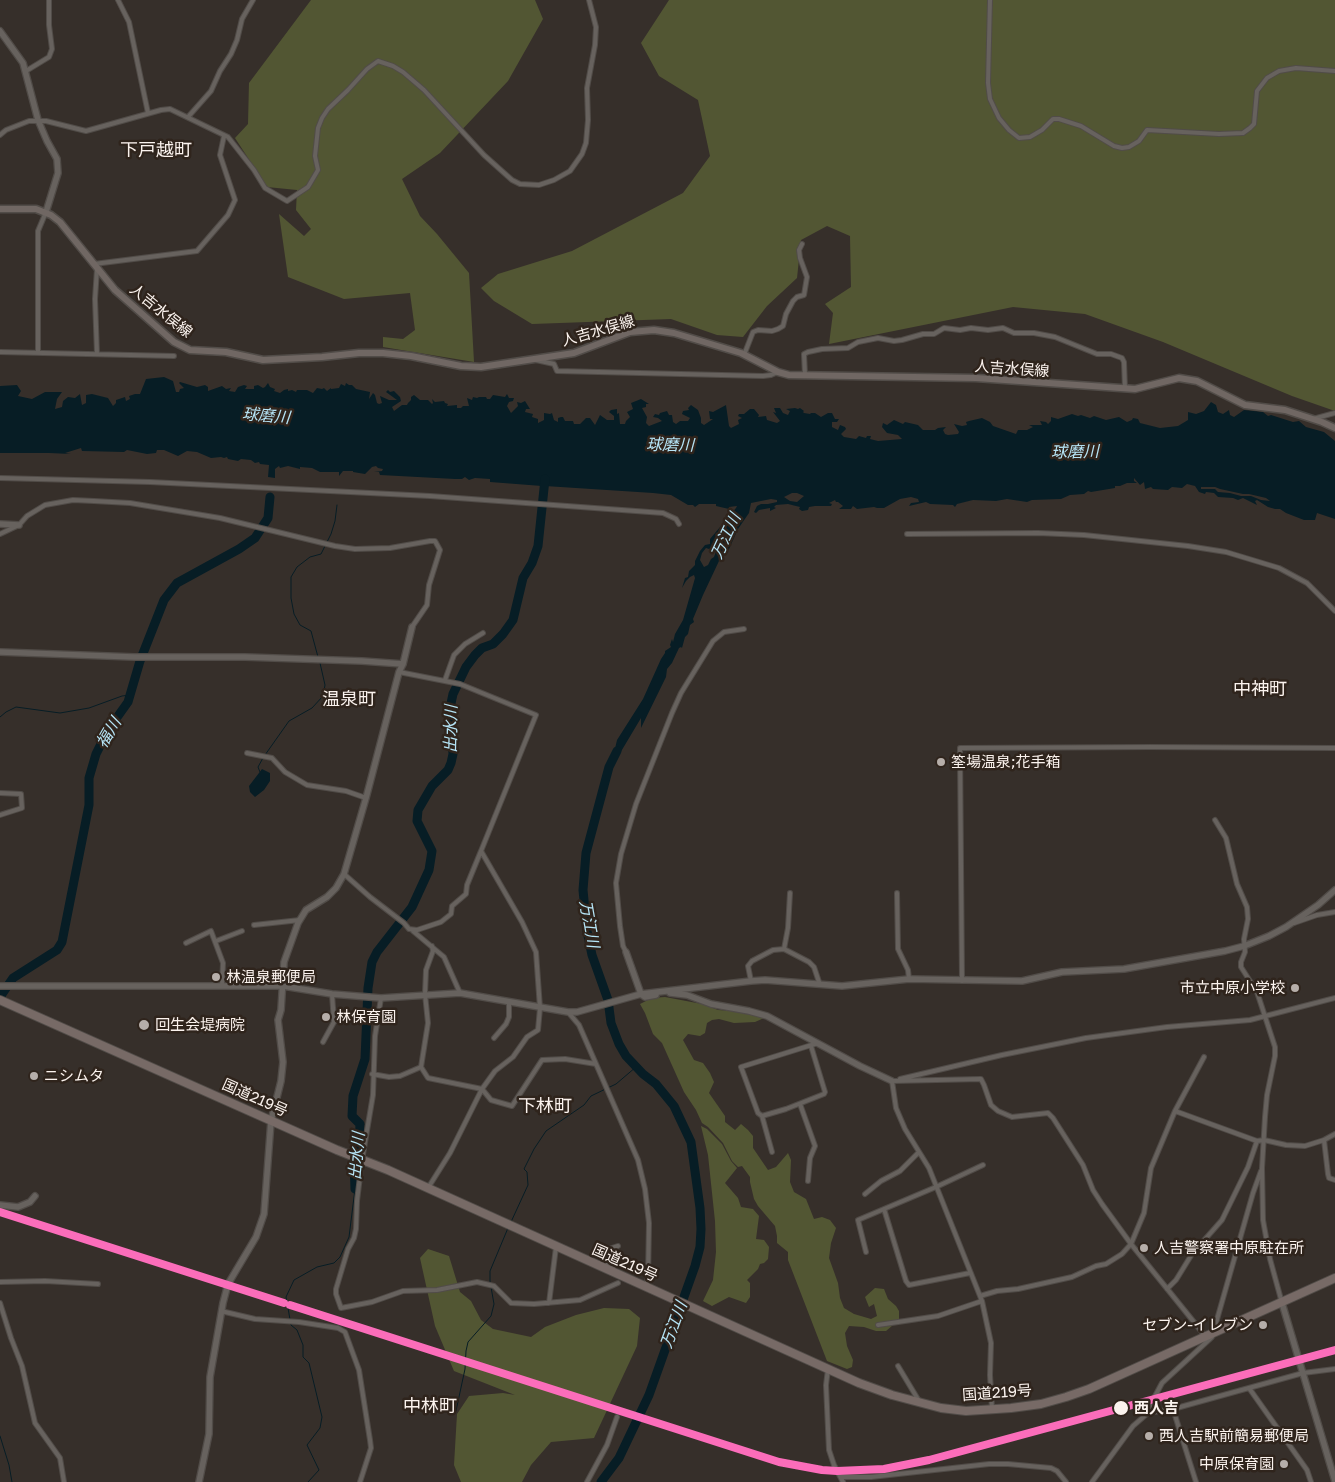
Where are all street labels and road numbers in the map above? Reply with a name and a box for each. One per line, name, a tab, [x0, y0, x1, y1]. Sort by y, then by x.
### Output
street label: 人吉水俣線	[126, 280, 196, 342]
street label: 人吉水俣線	[559, 312, 637, 350]
street label: 人吉水俣線	[974, 357, 1050, 381]
street label: 国道219号	[219, 1076, 291, 1120]
street label: 国道219号	[589, 1241, 661, 1285]
street label: 国道219号	[961, 1382, 1033, 1404]

